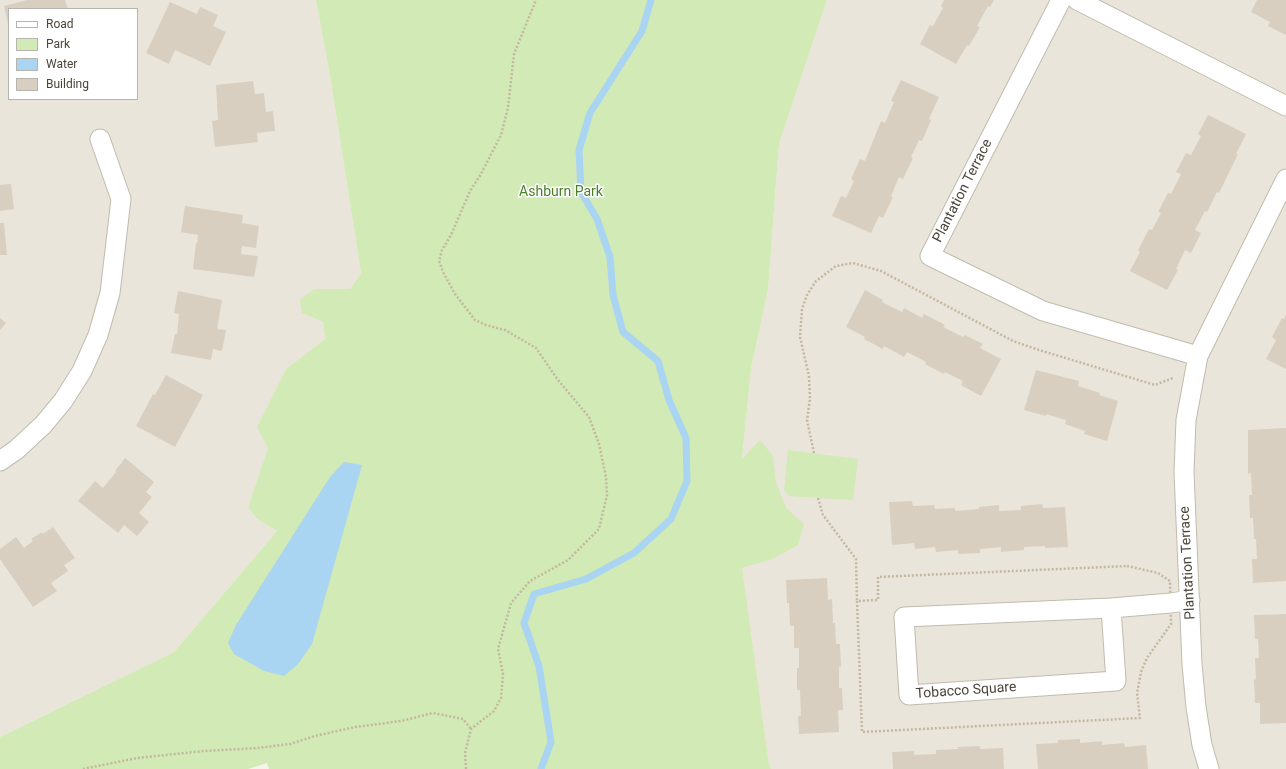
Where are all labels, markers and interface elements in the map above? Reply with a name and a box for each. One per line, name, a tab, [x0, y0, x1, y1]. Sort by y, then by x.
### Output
legend	[8, 8, 138, 100]
text: Road	[46, 17, 74, 31]
text: Park	[46, 37, 70, 51]
text: Water	[46, 57, 77, 71]
text: Building	[46, 77, 89, 91]
street label: Plantation Terrace	[930, 137, 996, 245]
park label: Ashburn Park	[519, 184, 603, 200]
street label: Plantation Terrace	[1177, 506, 1199, 620]
street label: Tobacco Square	[915, 679, 1017, 703]

